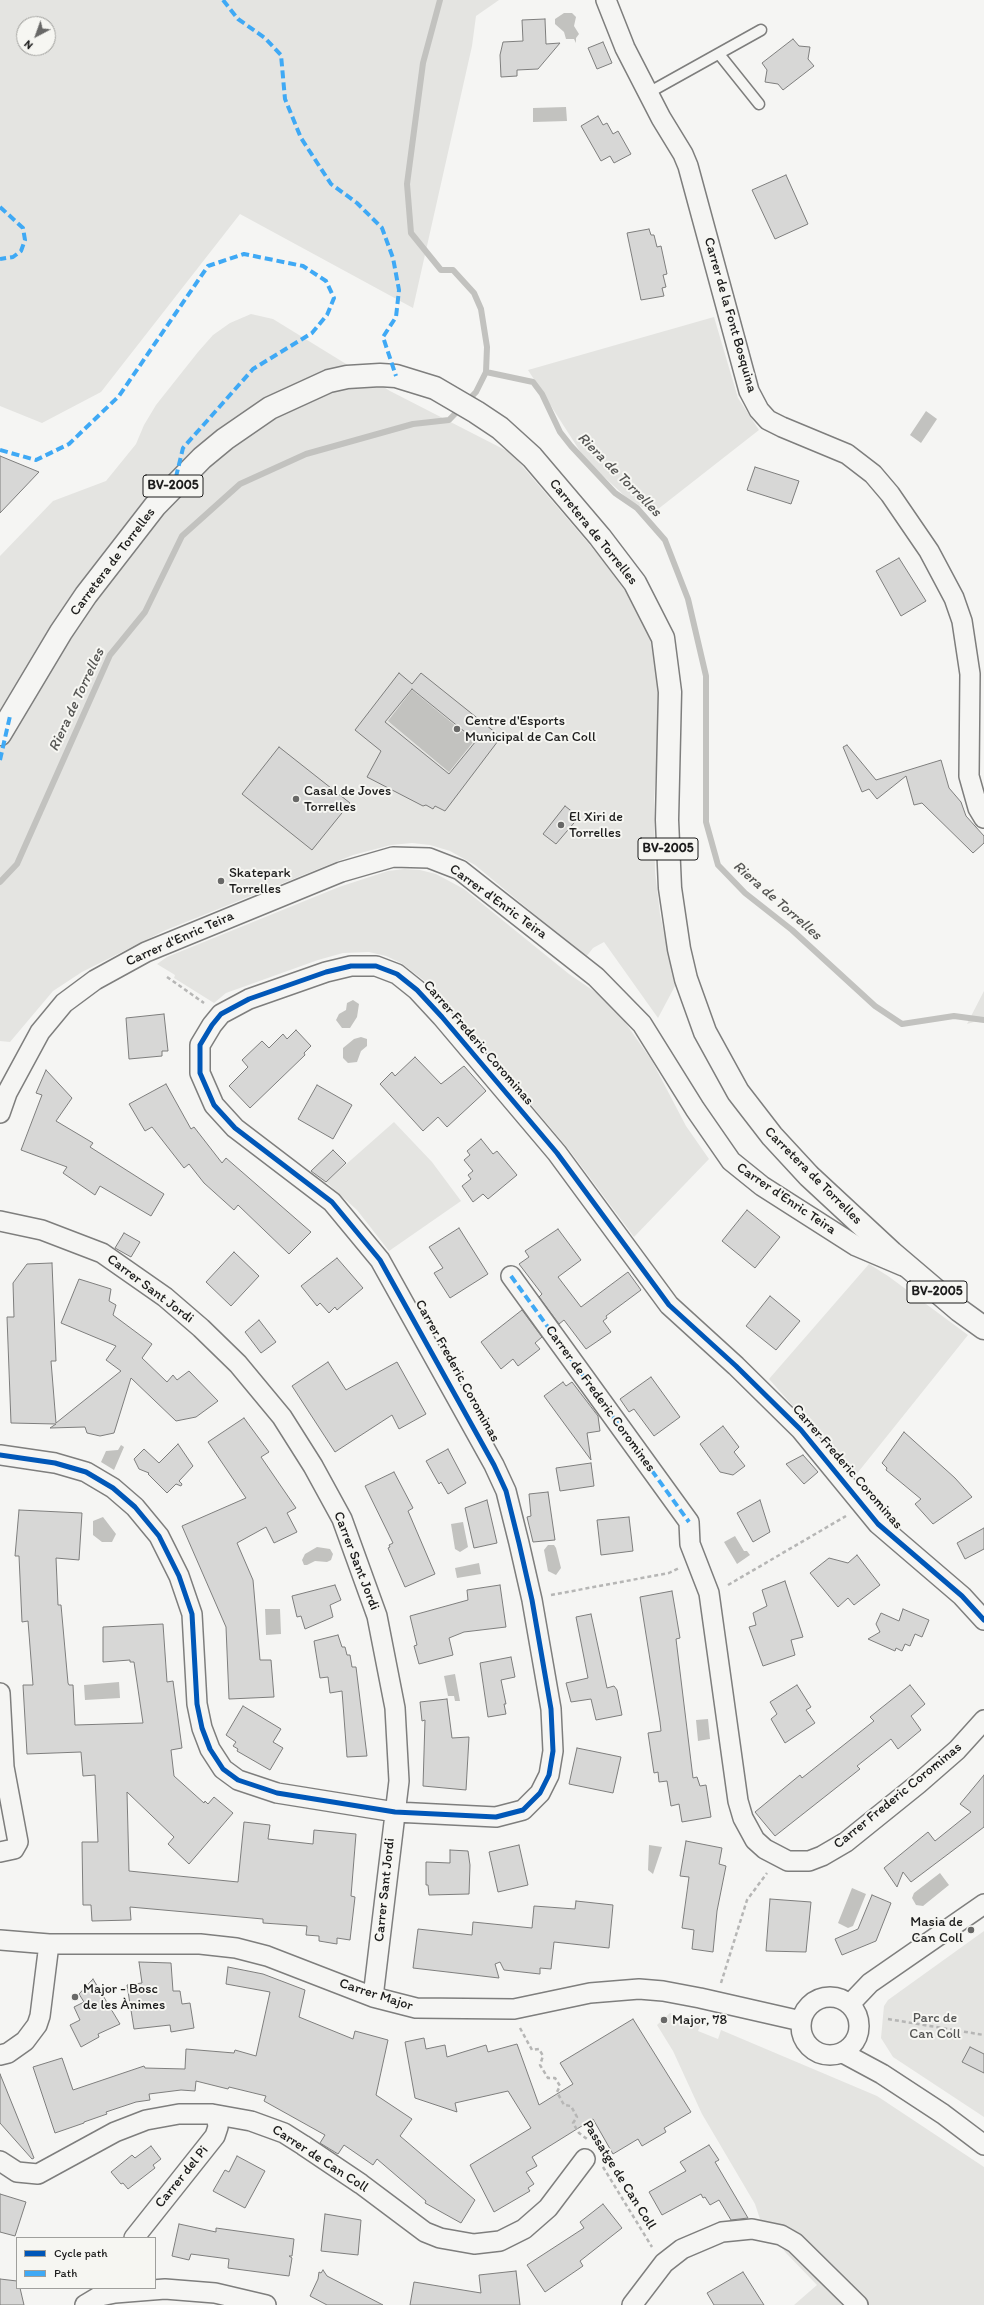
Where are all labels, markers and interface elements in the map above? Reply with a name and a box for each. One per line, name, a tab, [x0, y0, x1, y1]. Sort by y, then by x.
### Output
north arrow	[16, 16, 56, 56]
text: N	[21, 37, 36, 52]
street label: Carrer de la Font Bosquina	[700, 235, 760, 395]
water label: Riera de Torrelles	[573, 429, 665, 521]
road number: BV-2005	[143, 475, 203, 497]
street label: Carretera de Torrelles	[545, 476, 641, 588]
street label: Carretera de Torrelles	[67, 505, 159, 619]
water label: Riera de Torrelles	[45, 646, 109, 754]
place label: Centre d'Esports Municipal de Can Coll	[465, 713, 596, 746]
marker: Centre d'Esports Municipal de Can Coll	[452, 724, 462, 734]
place label: Casal de Joves Torrelles	[304, 783, 391, 816]
marker: Casal de Joves Torrelles	[291, 794, 301, 804]
place label: El Xiri de Torrelles	[569, 809, 623, 842]
marker: El Xiri de Torrelles	[556, 820, 566, 830]
road number: BV-2005	[638, 838, 698, 860]
water label: Riera de Torrelles	[729, 858, 825, 944]
street label: Carrer d'Enric Teira	[446, 861, 550, 943]
place label: Skatepark Torrelles	[229, 865, 291, 898]
marker: Skatepark Torrelles	[216, 876, 226, 886]
street label: Carrer d'Enric Teira	[123, 908, 237, 970]
street label: Carrer Frederic Corominas	[419, 977, 537, 1109]
street label: Carretera de Torrelles	[761, 1124, 865, 1228]
street label: Carrer d'Enric Teira	[733, 1159, 839, 1239]
street label: Carrer Sant Jordi	[103, 1251, 197, 1327]
road number: BV-2005	[907, 1281, 967, 1303]
street label: Carrer Frederic Corominas	[411, 1297, 503, 1445]
street label: Carrer de Frederic Coromines	[541, 1323, 659, 1475]
street label: Carrer Frederic Corominas	[788, 1401, 906, 1533]
street label: Carrer Sant Jordi	[329, 1509, 383, 1613]
street label: Carrer Frederic Corominas	[831, 1739, 965, 1853]
street label: Carrer Sant Jordi	[371, 1837, 399, 1943]
place label: Masia de Can Coll	[910, 1914, 963, 1946]
marker: Masia de Can Coll	[966, 1925, 976, 1935]
street label: Carrer Major	[337, 1975, 415, 2015]
place label: Major - Bosc de les Ànimes	[83, 1981, 165, 2014]
marker: Major - Bosc de les Ànimes	[70, 1992, 80, 2002]
park label: Parc de Can Coll	[909, 2010, 961, 2042]
place label: Major, 78	[672, 2012, 727, 2028]
marker: Major, 78	[659, 2015, 669, 2025]
street label: Passatge de Can Coll	[579, 2117, 659, 2233]
street label: Carrer de Can Coll	[269, 2122, 371, 2196]
street label: Carrer del Pi	[152, 2142, 212, 2212]
legend	[16, 2237, 156, 2289]
text: Cycle path	[54, 2246, 108, 2260]
text: Path	[54, 2266, 77, 2280]

